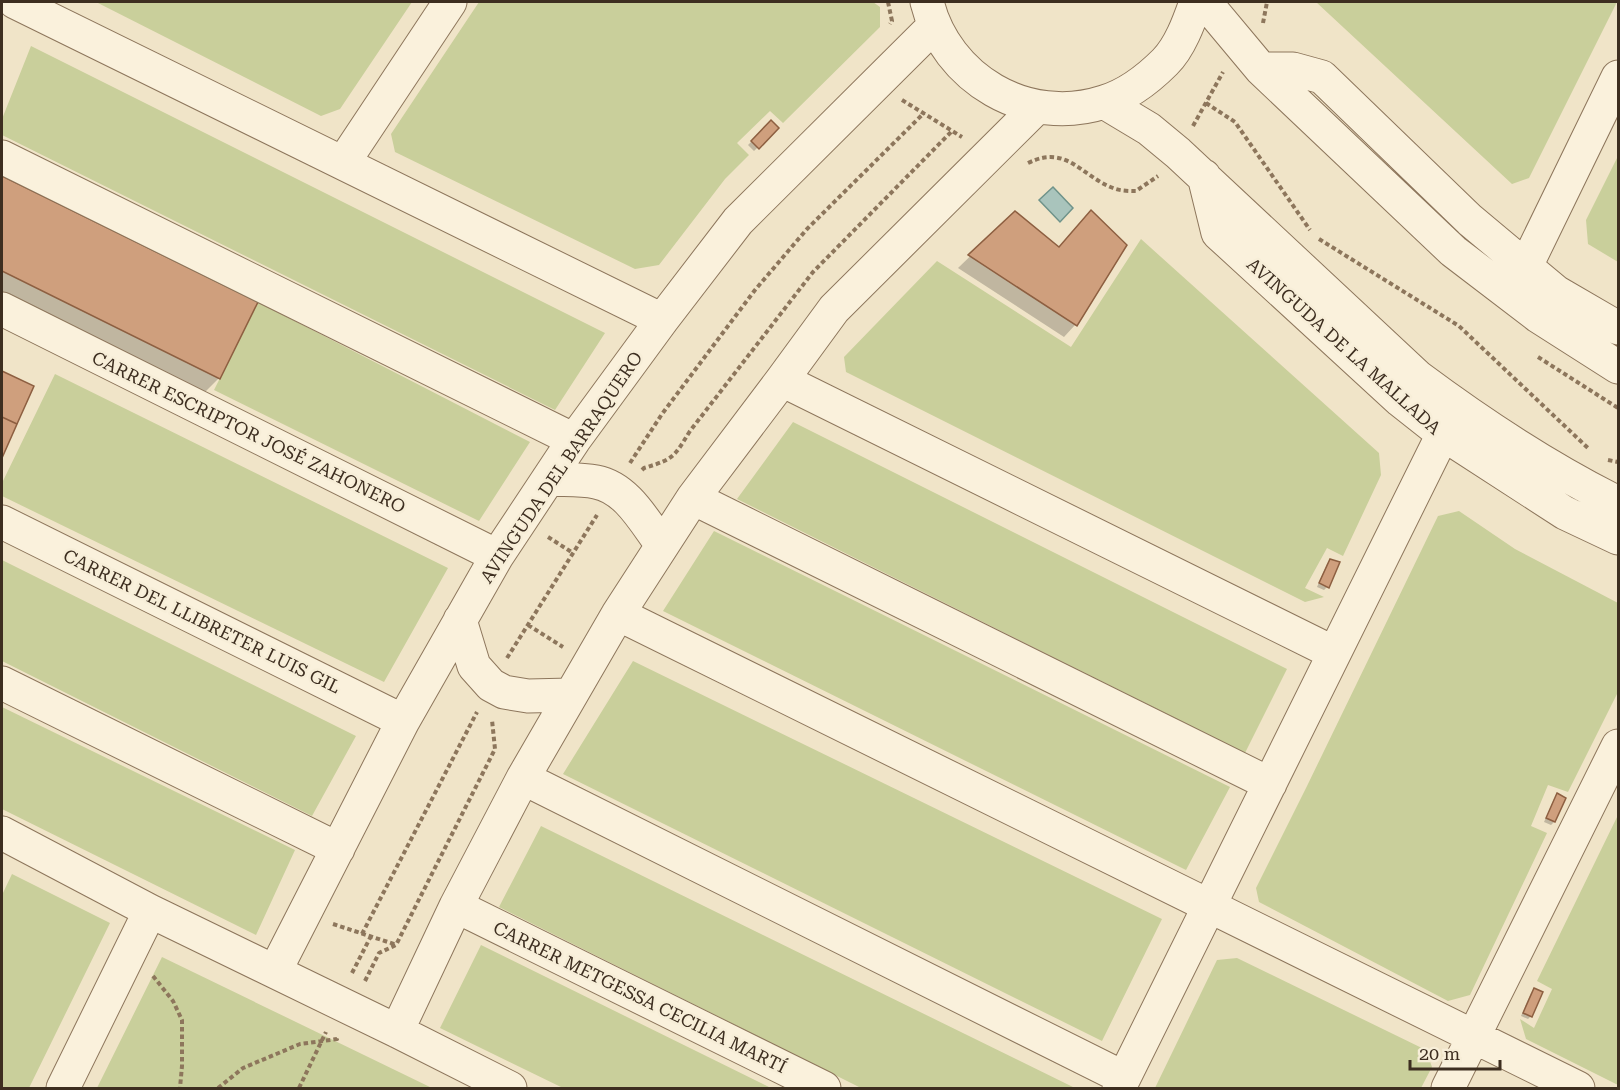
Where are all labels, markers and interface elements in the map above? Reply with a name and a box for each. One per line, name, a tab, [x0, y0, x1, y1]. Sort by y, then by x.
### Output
street label: AVINGUDA DE LA MALLADA	[1243, 253, 1446, 439]
street label: CARRER ESCRIPTOR JOSÉ ZAHONERO	[89, 347, 409, 517]
street label: AVINGUDA DEL BARRAQUERO	[476, 347, 646, 587]
street label: CARRER DEL LLIBRETER LUIS GIL	[60, 545, 344, 697]
street label: CARRER METGESSA CECILIA MARTÍ	[490, 917, 790, 1077]
scale bar	[1410, 1033, 1500, 1071]
text: 20 m	[1419, 1043, 1460, 1064]

